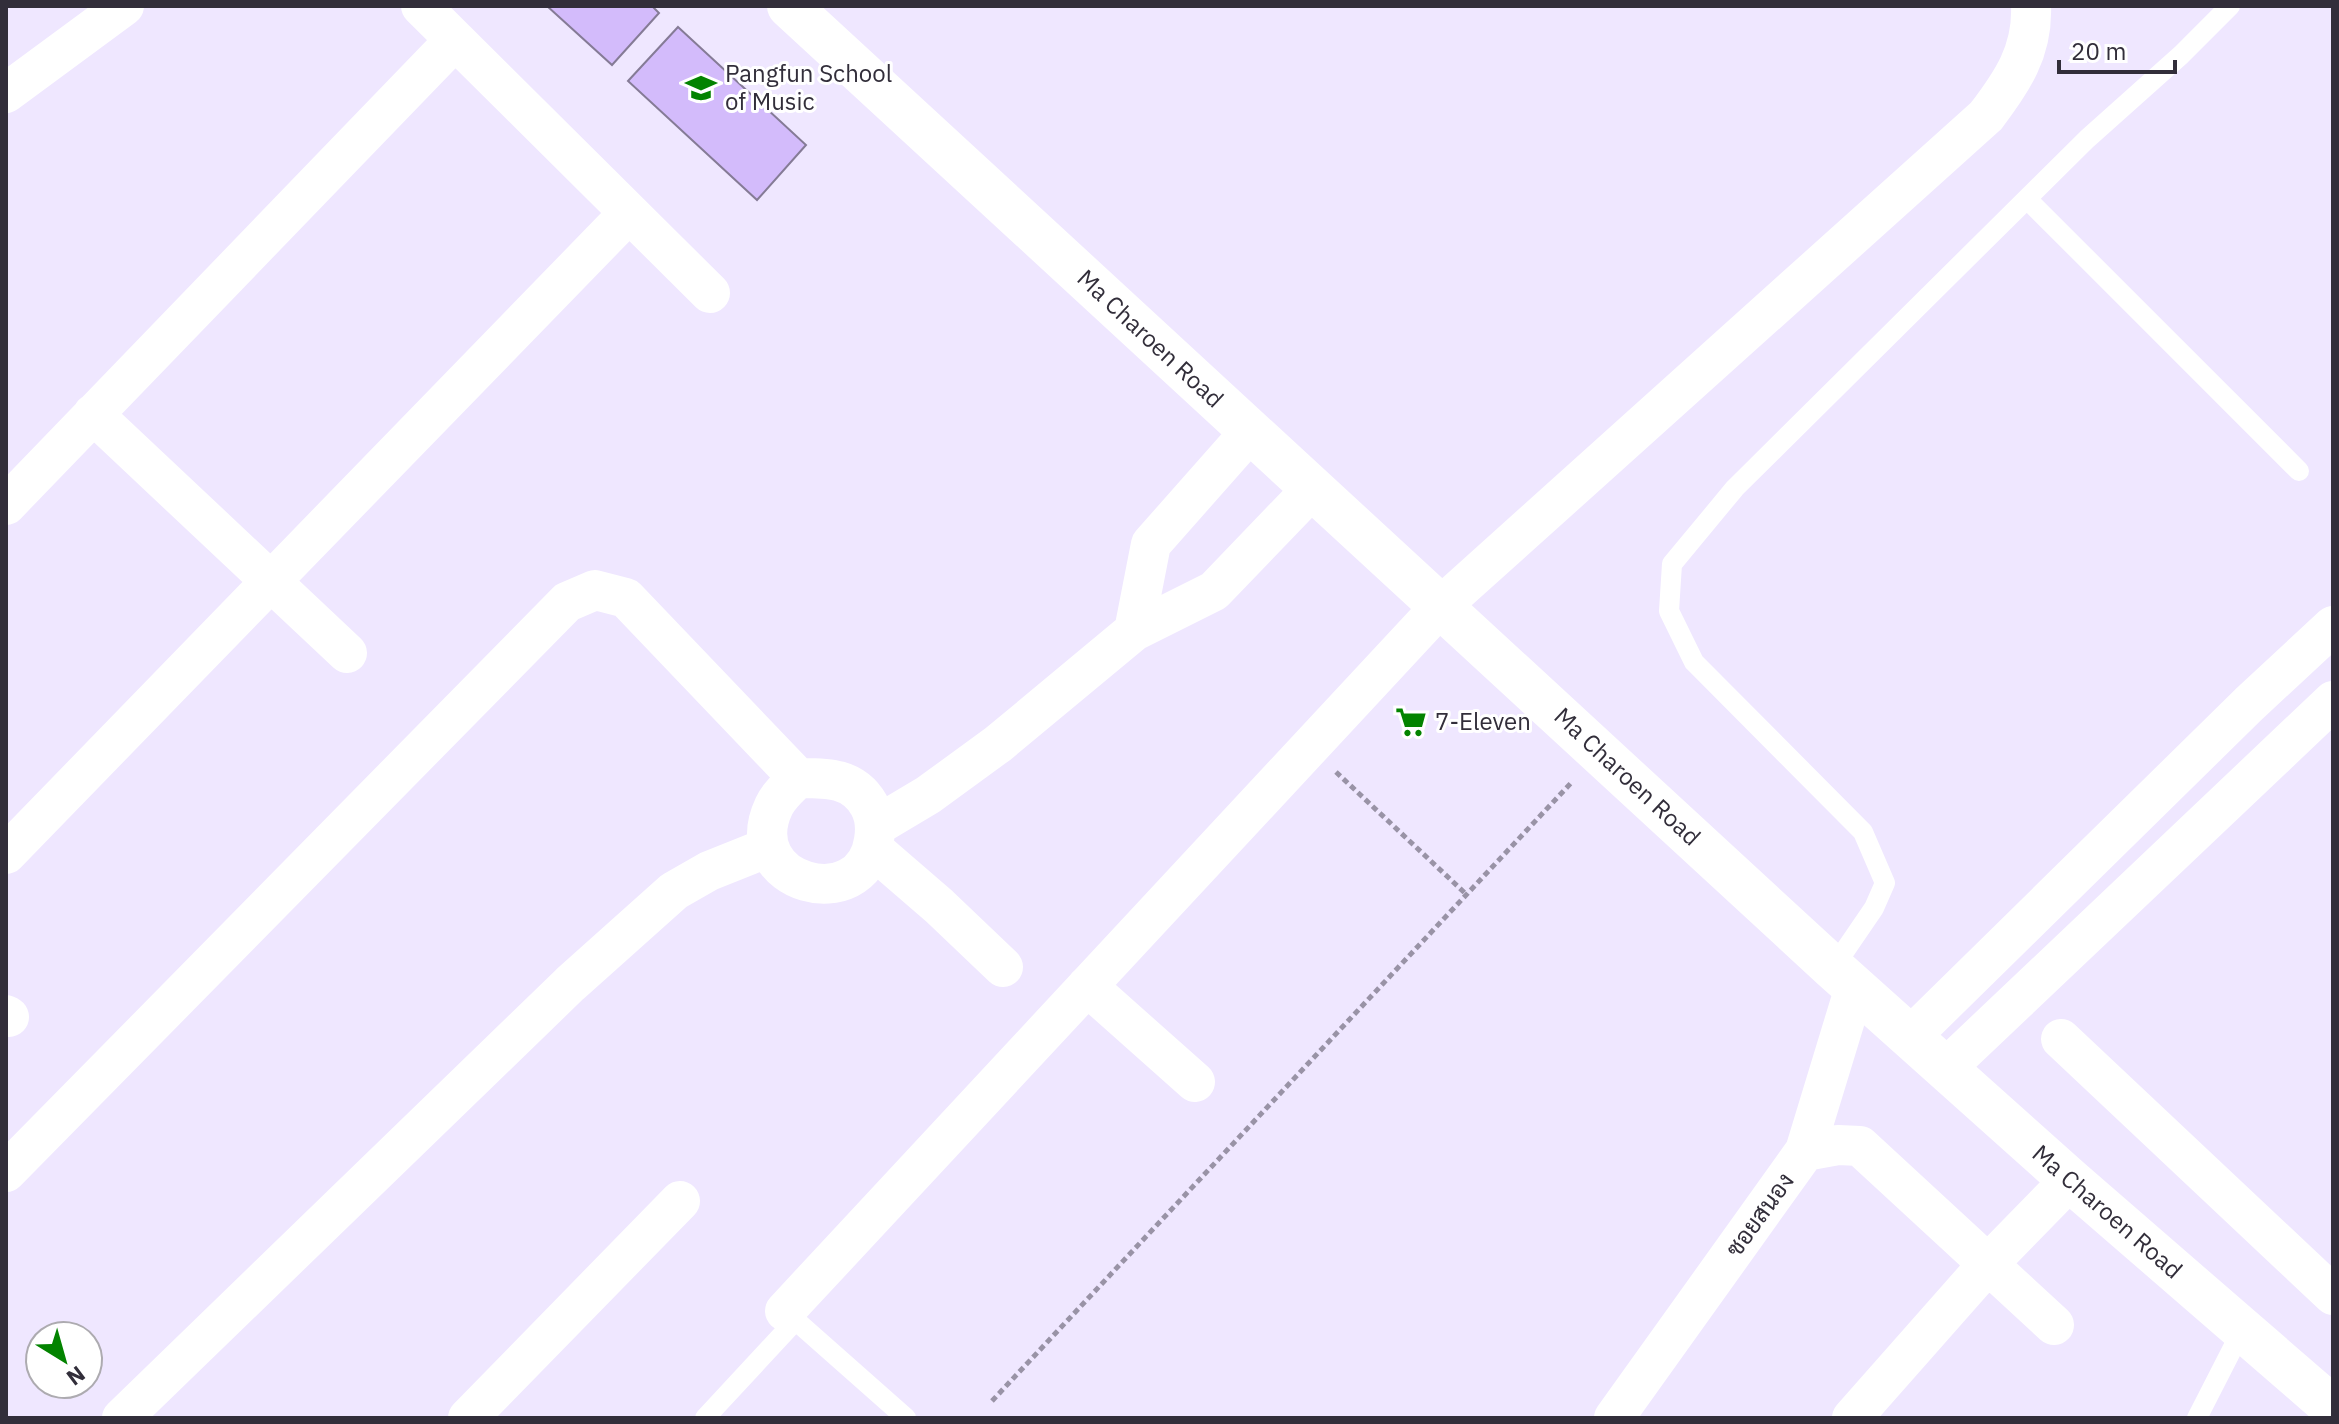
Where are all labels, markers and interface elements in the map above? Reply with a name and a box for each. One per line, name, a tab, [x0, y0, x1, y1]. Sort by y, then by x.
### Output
scale bar	[2059, 24, 2175, 74]
text: 20 m	[2071, 35, 2126, 67]
place label: Pangfun School of Music	[725, 57, 892, 117]
school or university icon: Pangfun School of Music	[684, 71, 718, 105]
street label: Ma Charoen Road	[1071, 262, 1231, 414]
street label: Ma Charoen Road	[1548, 700, 1708, 852]
supermarket icon: 7-Eleven	[1394, 705, 1428, 739]
place label: 7-Eleven	[1435, 705, 1531, 737]
street label: Ma Charoen Road	[2026, 1137, 2190, 1285]
street label: ซอยสนอง	[1718, 1166, 1801, 1263]
north arrow	[24, 1320, 104, 1400]
text: N	[61, 1360, 91, 1393]

